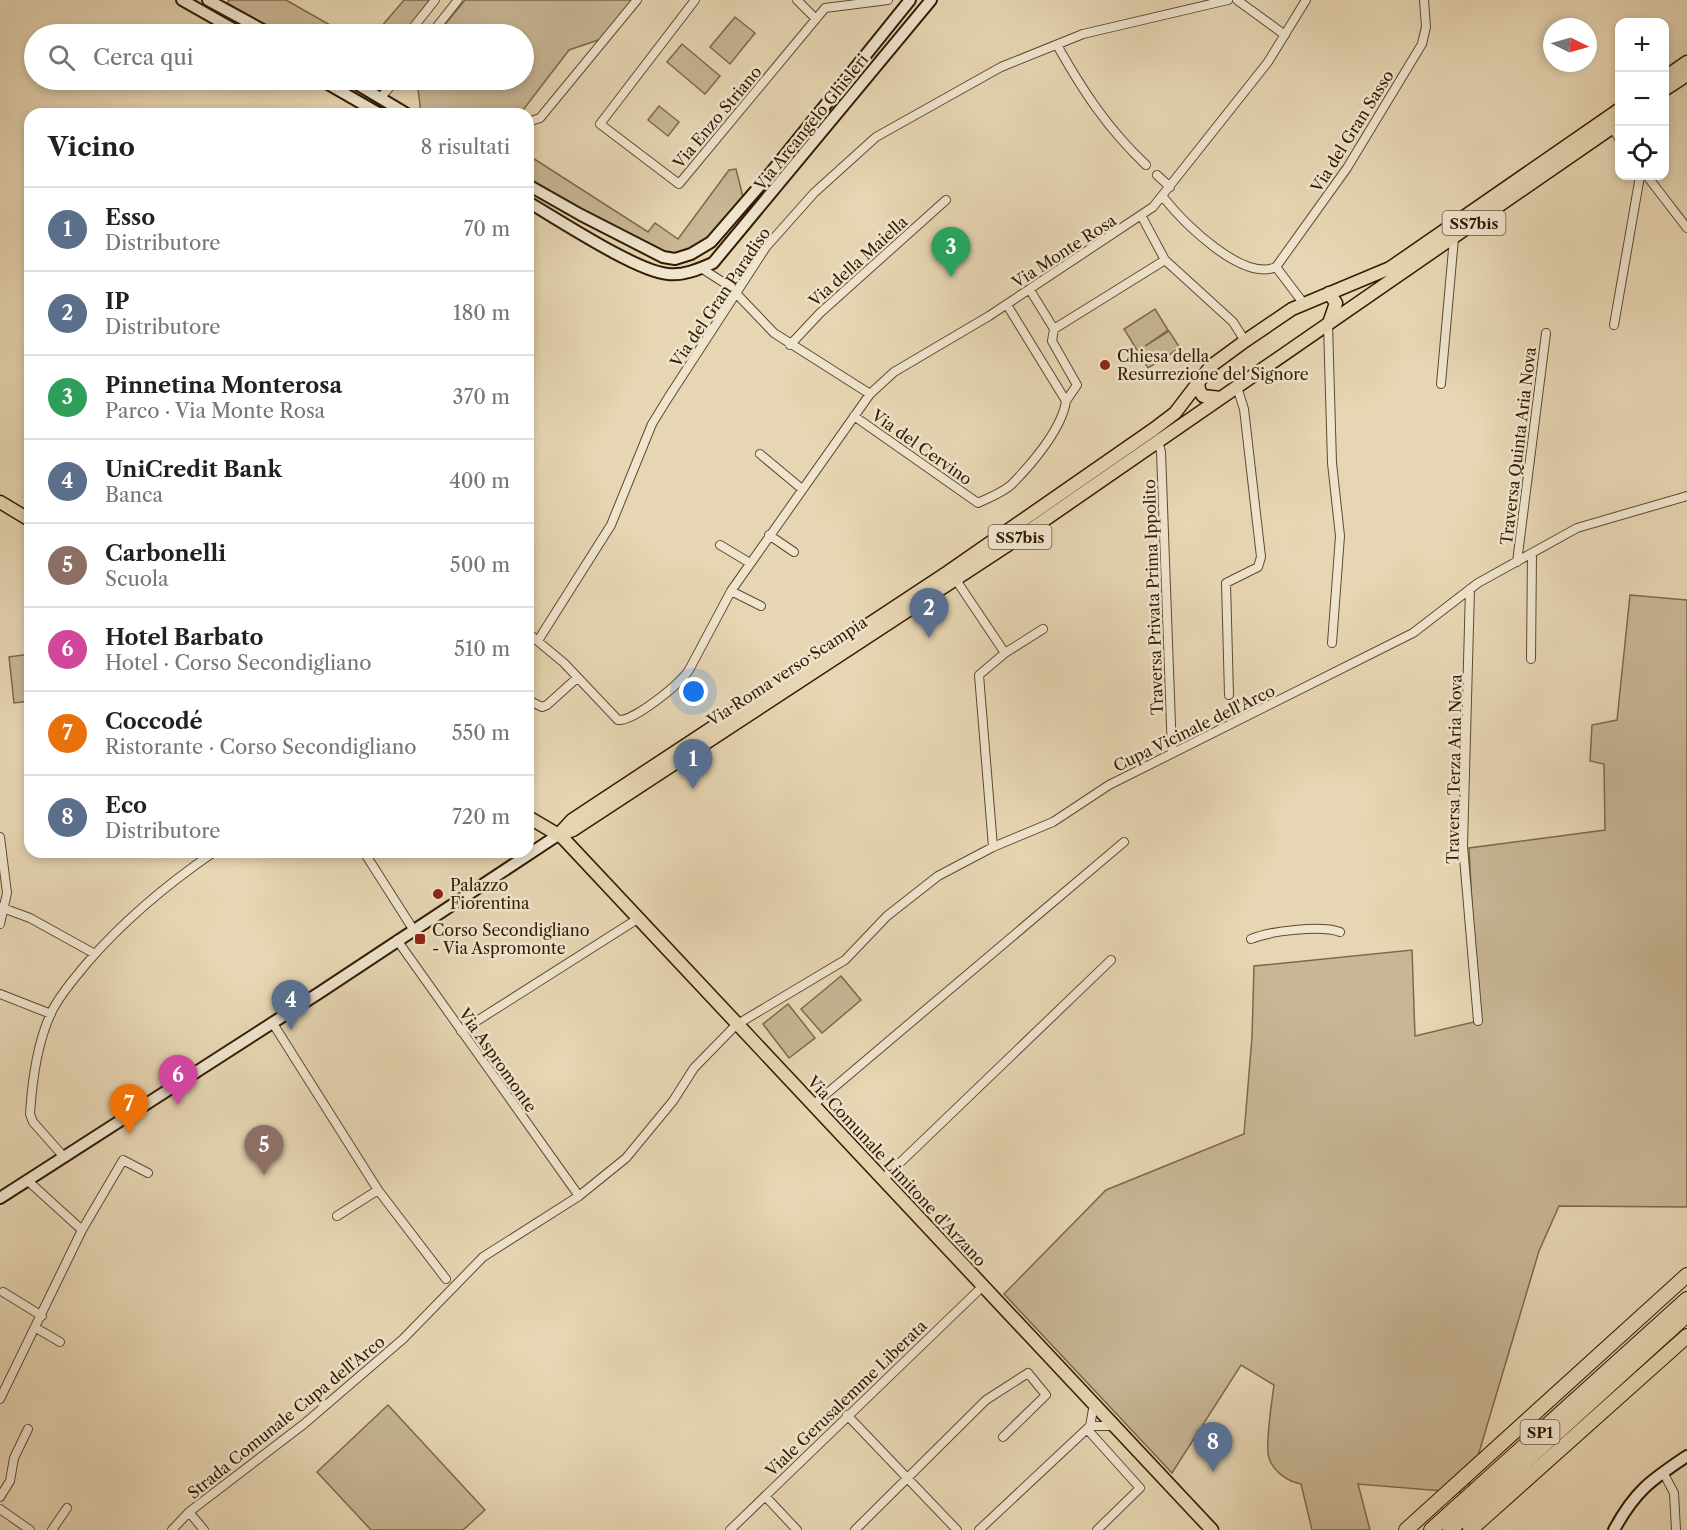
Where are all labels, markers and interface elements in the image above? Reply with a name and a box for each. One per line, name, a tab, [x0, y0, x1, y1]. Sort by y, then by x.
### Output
north arrow	[1543, 18, 1597, 72]
map controls	[1615, 18, 1669, 180]
button: +	[1615, 18, 1669, 72]
search box	[24, 24, 534, 90]
icon: search	[45, 41, 78, 74]
text: Cerca qui	[93, 44, 194, 71]
street label: Via Arcangelo Ghisleri	[749, 50, 872, 195]
street label: Via Enzo Striano	[668, 62, 766, 173]
street label: Via del Gran Sasso	[1306, 66, 1398, 197]
button: −	[1615, 72, 1669, 126]
button: locate	[1615, 126, 1669, 180]
text: Vicino	[48, 131, 135, 163]
text: 8 risultati	[421, 135, 510, 159]
text: Esso	[105, 204, 155, 231]
street label: Via Monte Rosa	[1007, 210, 1120, 293]
street label: Via della Maiella	[804, 211, 912, 311]
road number: SS7bis	[1442, 211, 1506, 235]
text: 1	[63, 217, 72, 241]
text: 70 m	[464, 217, 510, 241]
street label: Via del Gran Paradiso	[665, 223, 774, 371]
pin: 3	[932, 228, 970, 277]
text: Distributore	[105, 231, 221, 255]
text: IP	[105, 288, 129, 315]
text: 2	[62, 301, 73, 325]
text: 180 m	[453, 301, 510, 325]
text: Distributore	[105, 315, 221, 339]
street label: Traversa Quinta Aria Nova	[1496, 345, 1540, 546]
place label: Chiesa della Resurrezione del Signore	[1117, 346, 1309, 384]
marker: Chiesa della Resurrezione del Signore	[1098, 358, 1112, 372]
text: Pinnetina Monterosa	[105, 372, 342, 399]
text: 3	[62, 385, 73, 409]
text: 370 m	[453, 385, 510, 409]
text: Parco · Via Monte Rosa	[105, 399, 325, 423]
street label: Via del Cervino	[867, 404, 976, 489]
text: UniCredit Bank	[105, 456, 282, 483]
text: 4	[62, 469, 73, 493]
text: 400 m	[449, 469, 510, 493]
street label: Traversa Privata Prima Ippolito	[1139, 479, 1167, 715]
text: Banca	[105, 483, 163, 507]
road number: SS7bis	[988, 525, 1052, 549]
text: Carbonelli	[105, 540, 226, 567]
text: 5	[62, 553, 73, 577]
text: 500 m	[450, 553, 510, 577]
text: Scuola	[105, 567, 169, 591]
pin: 2	[910, 588, 948, 638]
street label: Via Roma verso Scampia	[702, 611, 871, 731]
text: Hotel Barbato	[105, 624, 264, 651]
text: 6	[62, 637, 73, 661]
text: 510 m	[454, 637, 510, 661]
text: Hotel · Corso Secondigliano	[105, 651, 371, 675]
street label: Traversa Terza Aria Nova	[1442, 673, 1466, 864]
your location	[679, 677, 708, 706]
street label: Cupa Vicinale dell'Arco	[1110, 680, 1278, 776]
text: Coccodé	[105, 708, 203, 735]
text: 7	[62, 721, 73, 745]
text: 550 m	[452, 721, 510, 745]
text: Ristorante · Corso Secondigliano	[105, 735, 417, 759]
pin: 1	[674, 740, 712, 789]
text: Eco	[105, 792, 147, 819]
text: 8	[61, 805, 74, 829]
text: 720 m	[452, 805, 510, 829]
text: Distributore	[105, 819, 221, 843]
place label: Palazzo Fiorentina	[450, 875, 530, 913]
marker: Palazzo Fiorentina	[431, 887, 445, 901]
place label: Corso Secondigliano - Via Aspromonte	[432, 920, 590, 958]
marker: Corso Secondigliano - Via Aspromonte	[413, 932, 427, 946]
pin: 4	[272, 980, 310, 1030]
street label: Via Aspromonte	[454, 1003, 541, 1116]
pin: 6	[158, 1056, 198, 1105]
street label: Via Comunale Limitone d'Arzano	[803, 1071, 991, 1271]
pin: 7	[110, 1084, 148, 1134]
pin: 5	[244, 1126, 284, 1175]
street label: Viale Gerusalemme Liberata	[760, 1315, 931, 1481]
street label: Strada Comunale Cupa dell'Arco	[183, 1331, 389, 1503]
road number: SP1	[1520, 1420, 1560, 1444]
pin: 8	[1194, 1422, 1232, 1472]

